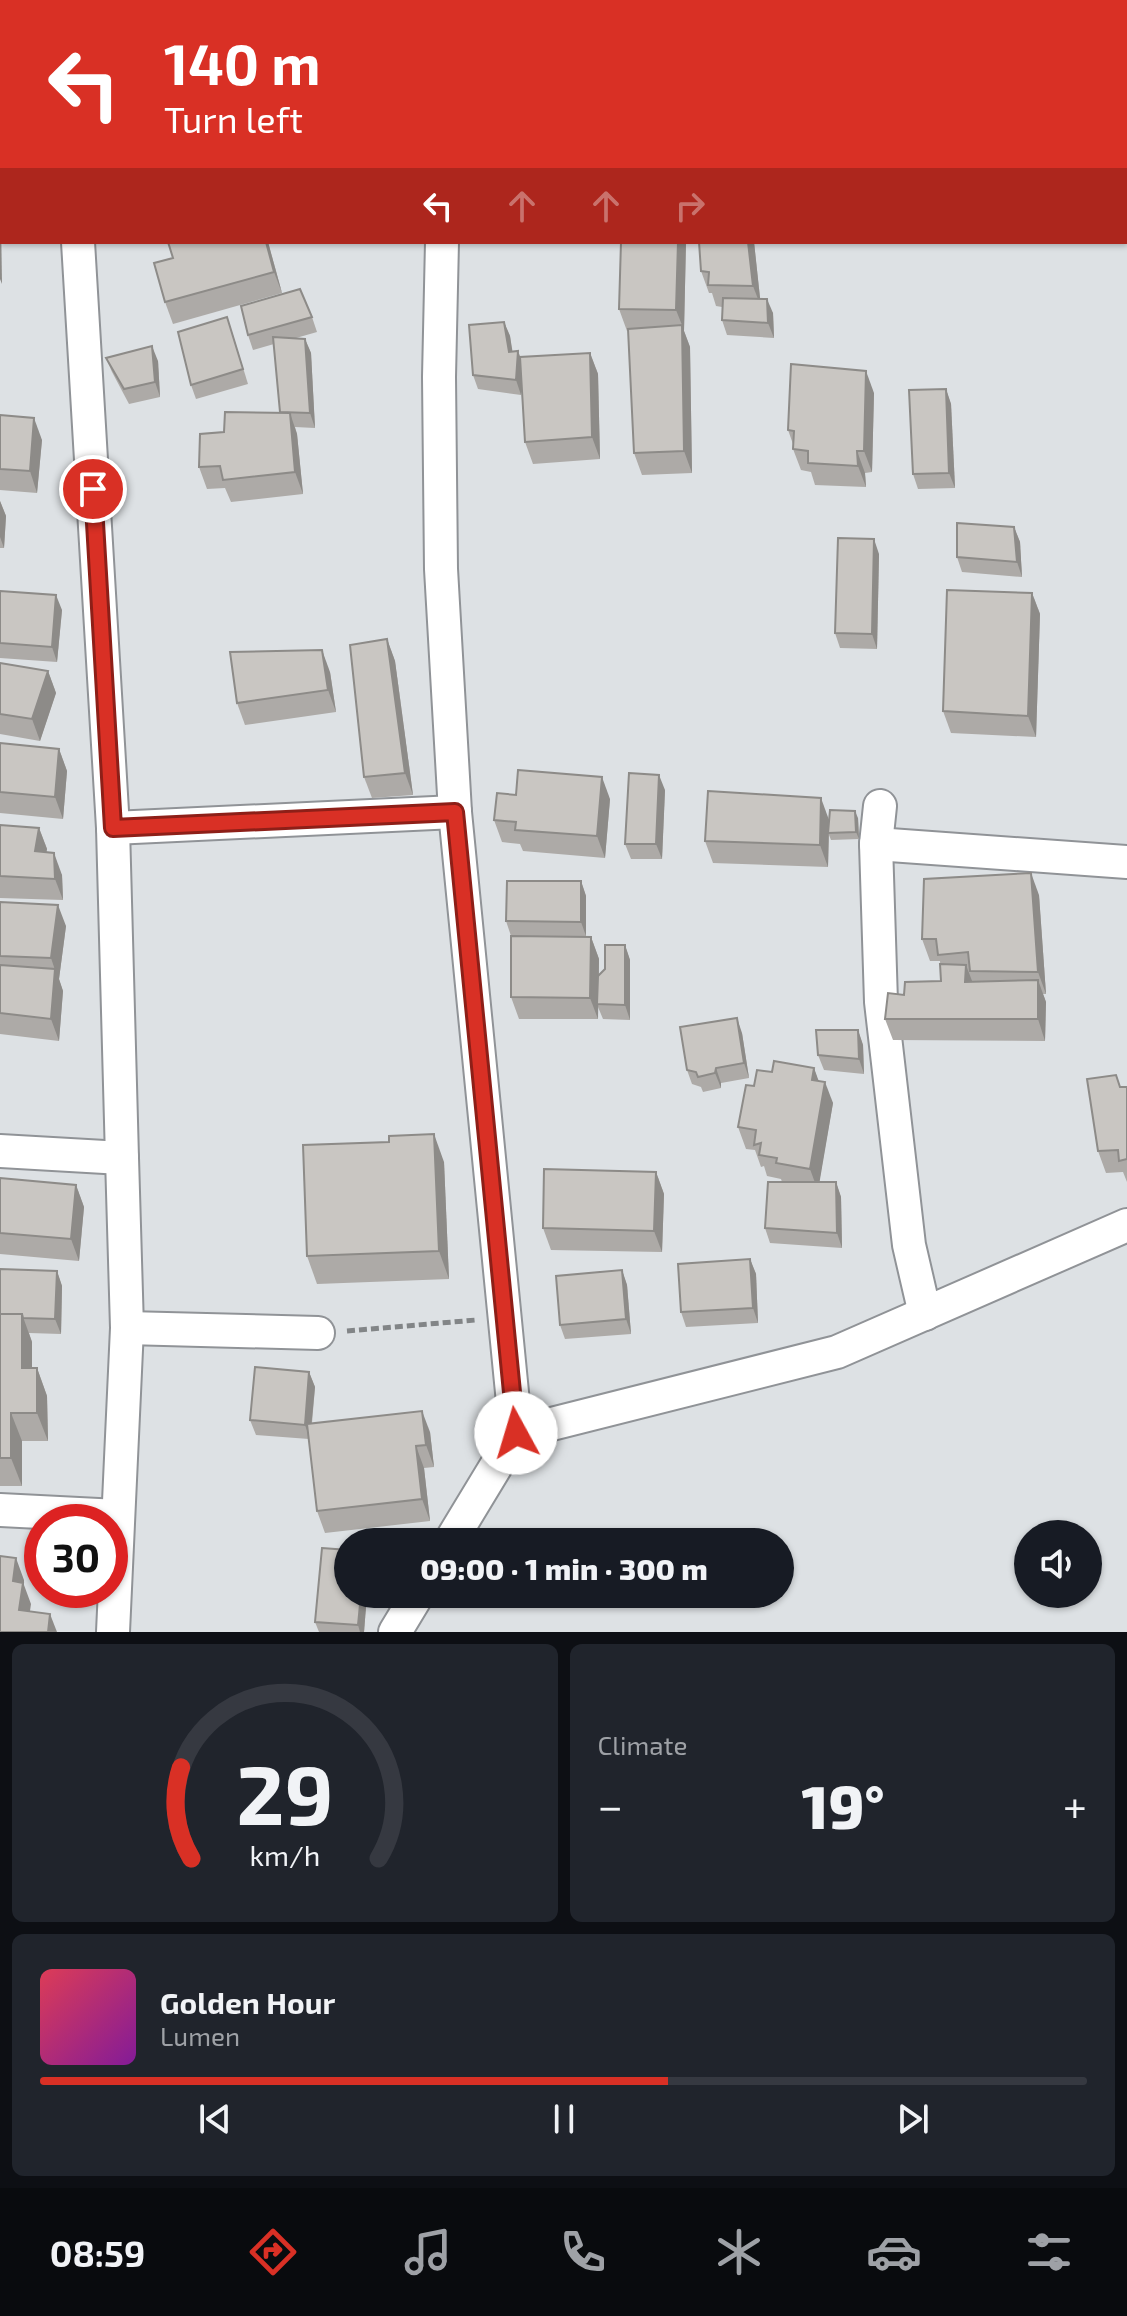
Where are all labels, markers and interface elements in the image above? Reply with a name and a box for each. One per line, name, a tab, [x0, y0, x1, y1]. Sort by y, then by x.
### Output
text: 140 m	[164, 29, 321, 96]
icon: left	[32, 32, 136, 136]
text: Turn left	[164, 97, 303, 140]
icon: left	[416, 184, 460, 228]
icon: ahead	[500, 184, 544, 228]
icon: ahead	[584, 184, 628, 228]
icon: right	[668, 184, 712, 228]
pin	[59, 455, 127, 523]
icon: arrive	[71, 467, 115, 511]
position arrow	[474, 1391, 558, 1475]
speed limit sign: 30	[24, 1504, 128, 1608]
map controls	[1014, 1520, 1102, 1608]
button: sound	[1014, 1520, 1102, 1608]
text: 09:00 · 1 min · 300 m	[420, 1550, 708, 1586]
text: Climate	[598, 1729, 687, 1760]
text: 29	[236, 1742, 333, 1842]
text: 19°	[801, 1769, 885, 1841]
text: −	[598, 1778, 623, 1831]
text: +	[1063, 1778, 1087, 1831]
text: km/h	[249, 1837, 320, 1872]
text: Golden Hour	[160, 1984, 335, 2020]
text: Lumen	[160, 2020, 240, 2051]
icon: previous	[193, 2097, 237, 2141]
icon: pause	[542, 2097, 586, 2141]
icon: next	[891, 2097, 935, 2141]
icon: directions	[245, 2224, 301, 2280]
icon: music	[400, 2224, 456, 2280]
icon: phone	[555, 2224, 611, 2280]
icon: climate	[711, 2224, 767, 2280]
icon: car	[866, 2224, 922, 2280]
icon: filters	[1021, 2224, 1077, 2280]
text: 08:59	[50, 2231, 145, 2274]

